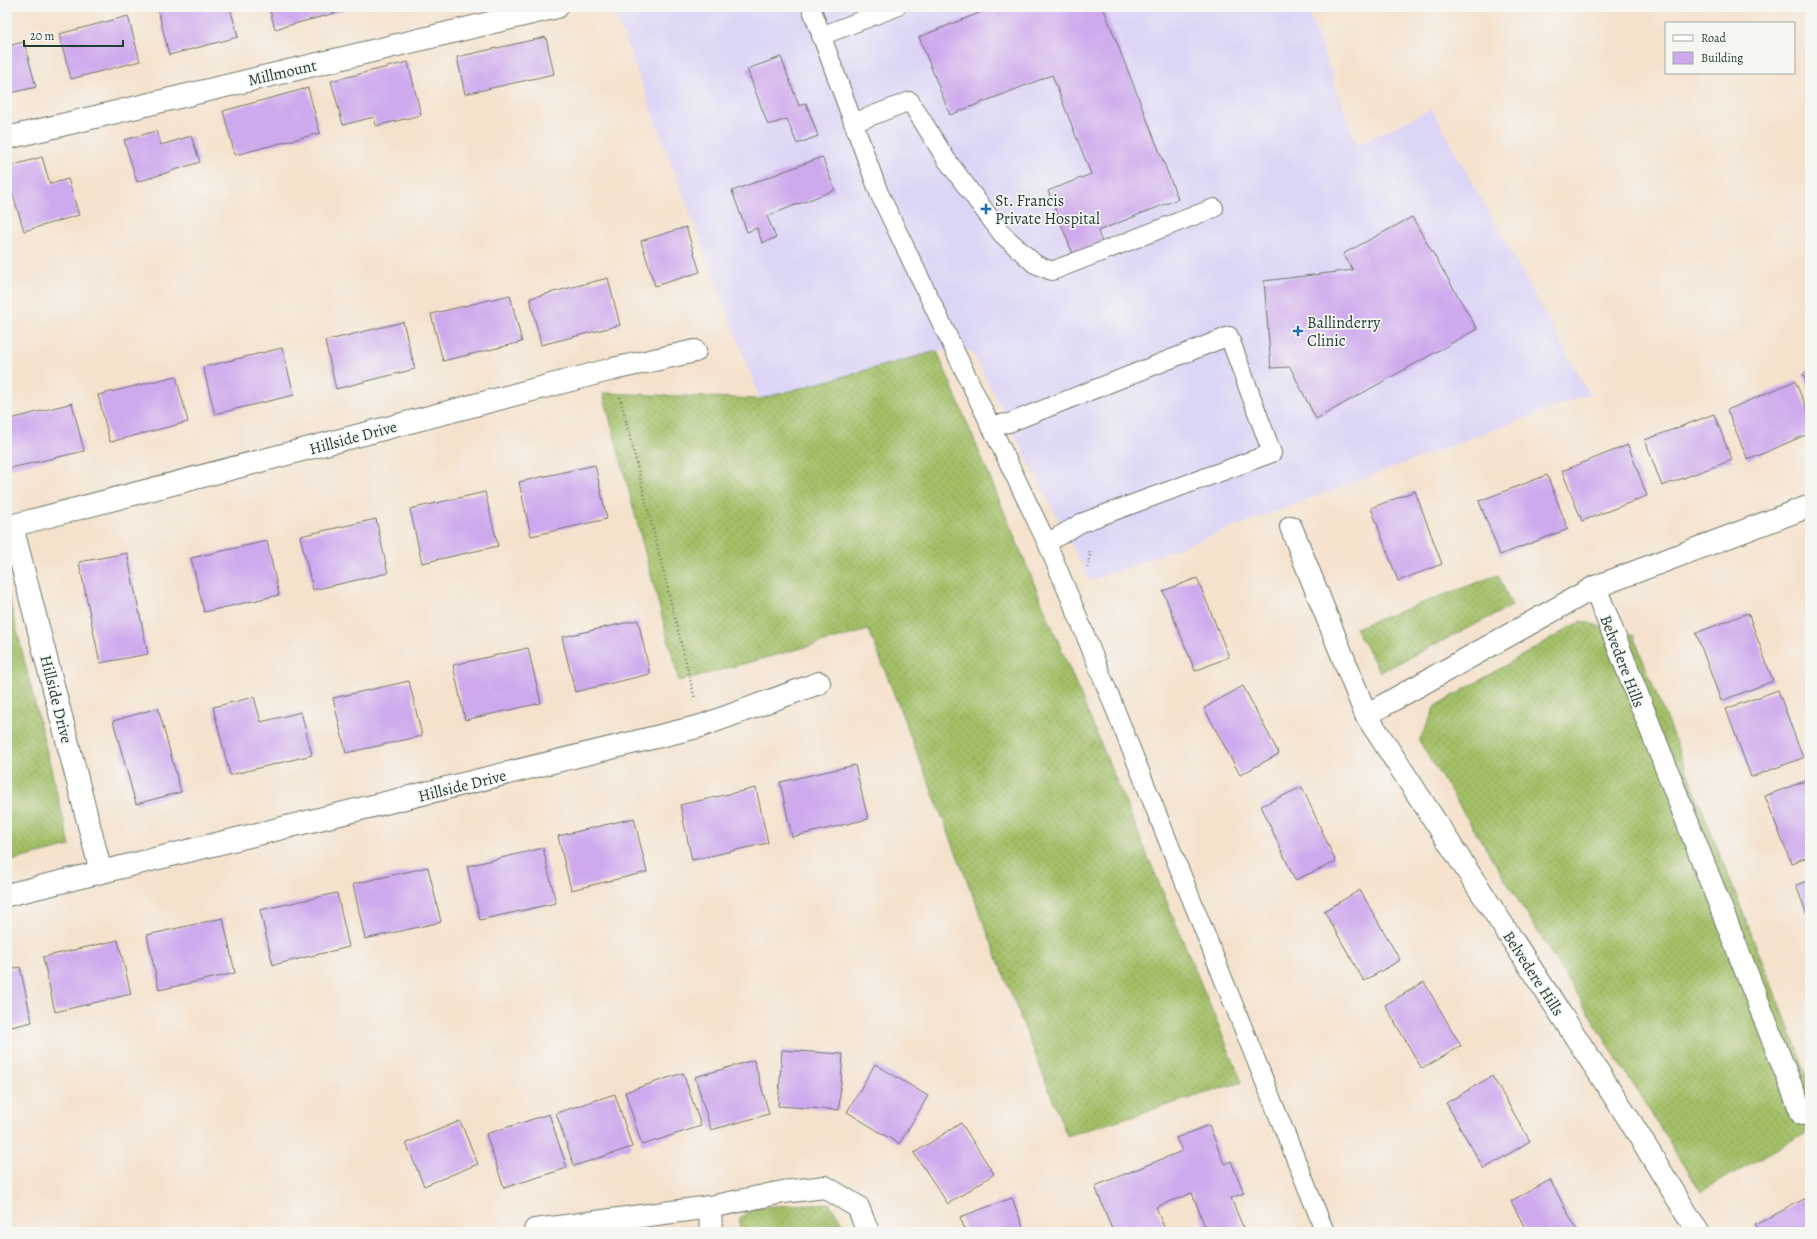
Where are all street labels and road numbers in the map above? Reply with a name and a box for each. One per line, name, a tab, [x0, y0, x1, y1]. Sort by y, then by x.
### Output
street label: Millmount	[246, 54, 319, 92]
street label: Hillside Drive	[307, 416, 400, 460]
street label: Belvedere Hills	[1594, 612, 1650, 711]
street label: Hillside Drive	[34, 653, 78, 746]
street label: Hillside Drive	[416, 764, 509, 808]
street label: Belvedere Hills	[1497, 927, 1569, 1020]

